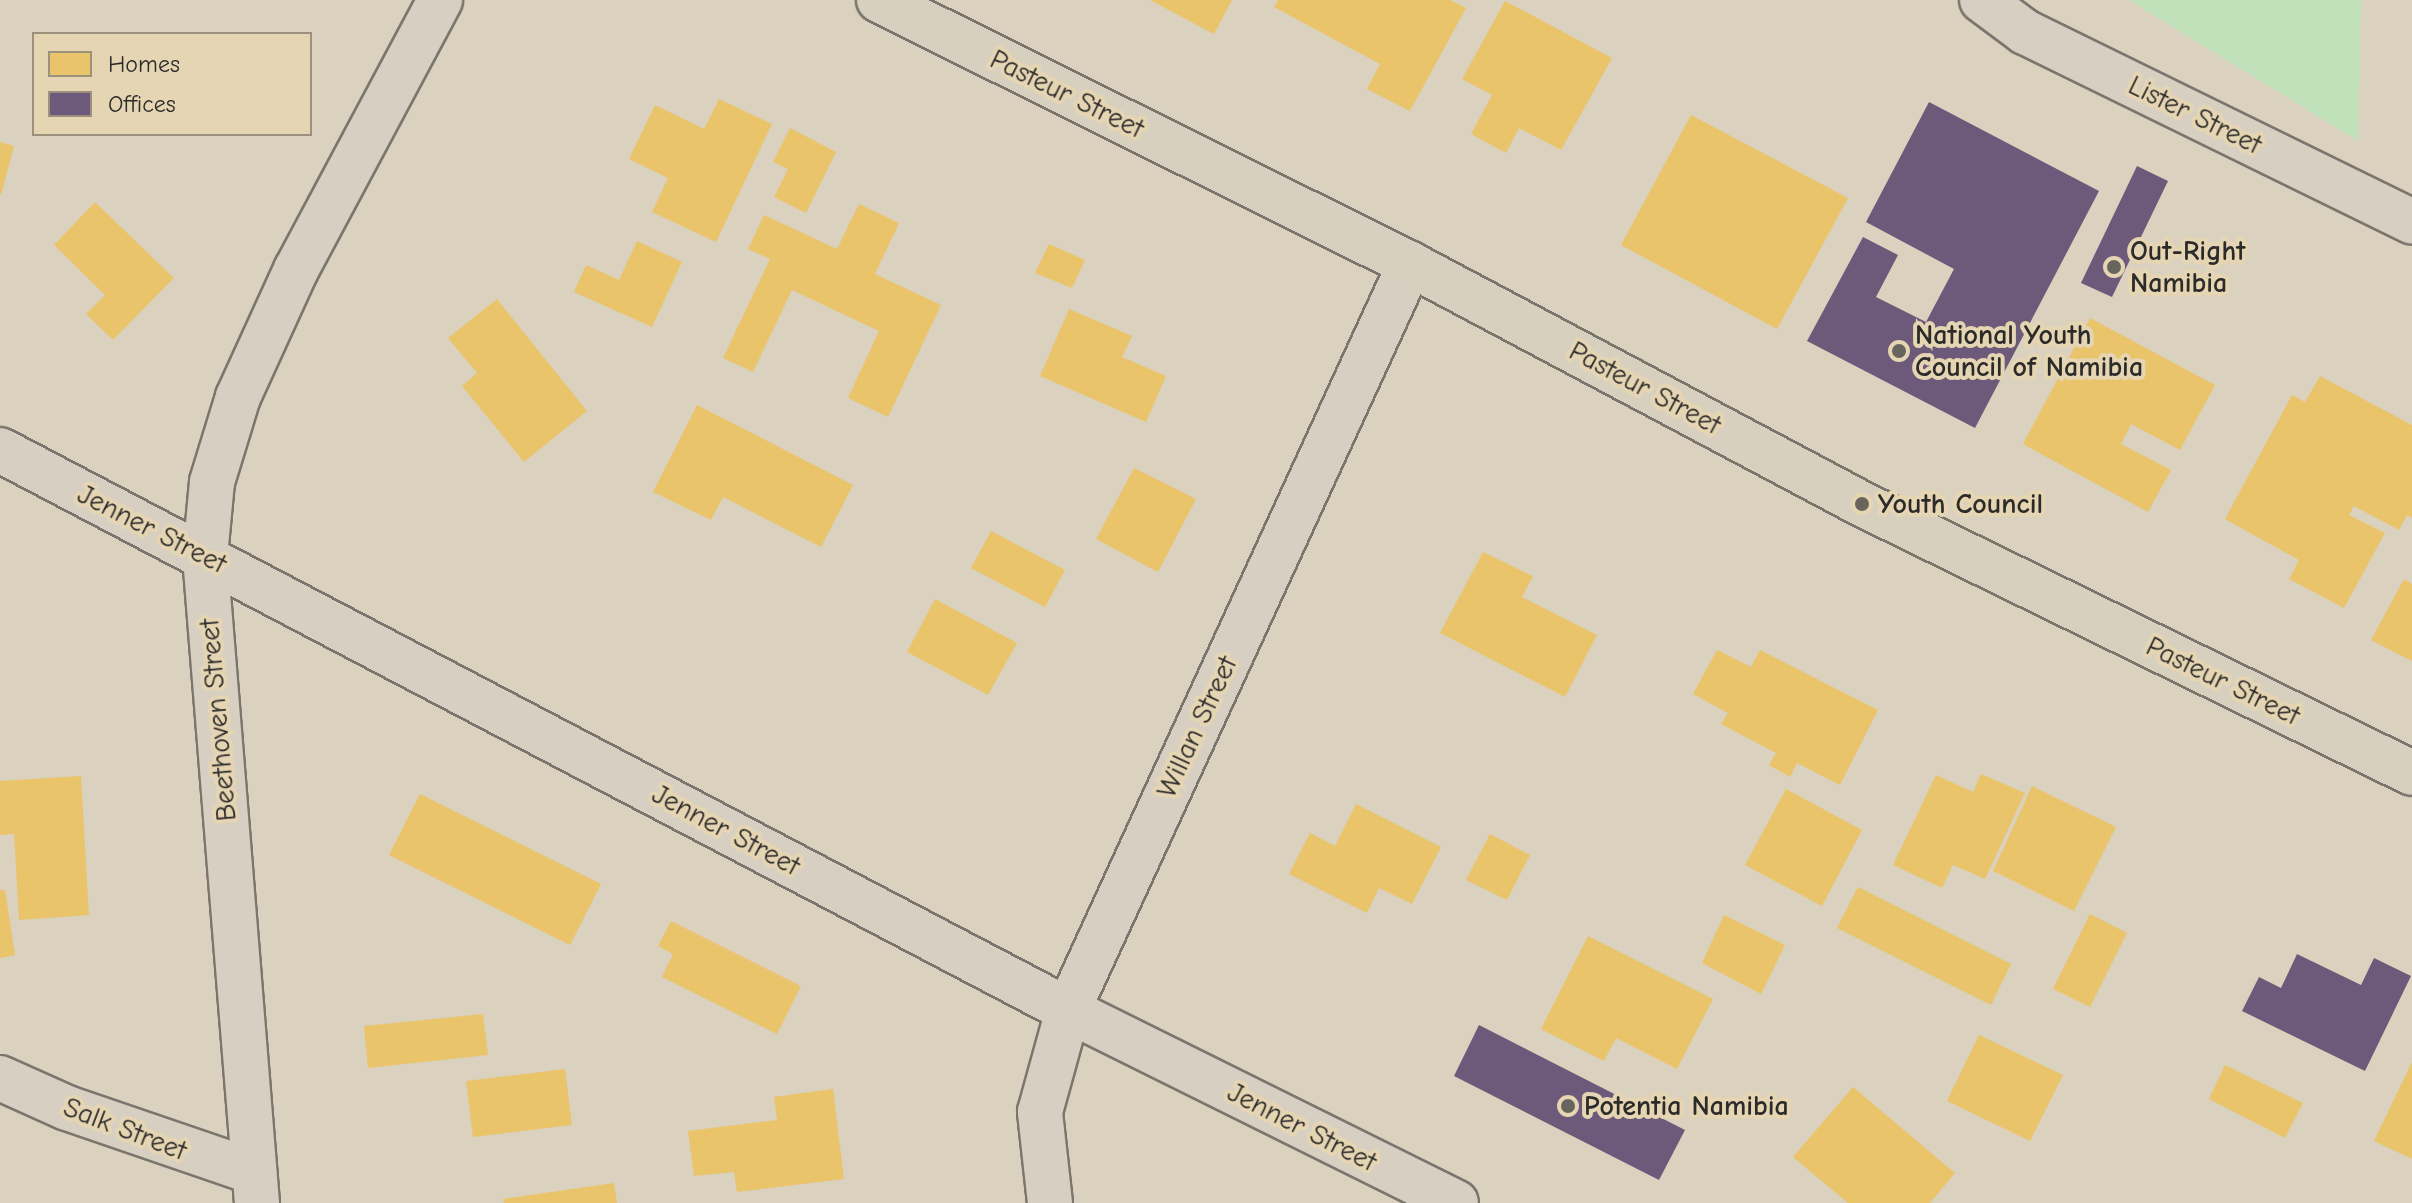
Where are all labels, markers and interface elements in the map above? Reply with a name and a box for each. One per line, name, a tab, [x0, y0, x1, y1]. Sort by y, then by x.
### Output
legend	[32, 32, 312, 136]
street label: Pasteur Street	[985, 42, 1149, 146]
text: Homes	[108, 50, 180, 78]
street label: Lister Street	[2123, 68, 2267, 162]
text: Offices	[108, 90, 176, 118]
place label: Out-Right Namibia	[2130, 234, 2245, 300]
marker: Out-Right Namibia	[2105, 258, 2123, 276]
place label: National Youth Council of Namibia	[1915, 318, 2143, 384]
street label: Pasteur Street	[1564, 334, 1726, 442]
marker: National Youth Council of Namibia	[1890, 342, 1908, 360]
street label: Jenner Street	[72, 477, 232, 581]
place label: Youth Council	[1878, 487, 2043, 521]
marker: Youth Council	[1853, 495, 1871, 513]
street label: Beethoven Street	[192, 617, 244, 823]
street label: Pasteur Street	[2141, 629, 2305, 733]
street label: Willan Street	[1150, 651, 1244, 803]
street label: Jenner Street	[646, 777, 806, 883]
street label: Jenner Street	[1222, 1075, 1382, 1179]
place label: Potentia Namibia	[1584, 1089, 1789, 1123]
street label: Salk Street	[59, 1090, 191, 1168]
marker: Potentia Namibia	[1559, 1097, 1577, 1115]

